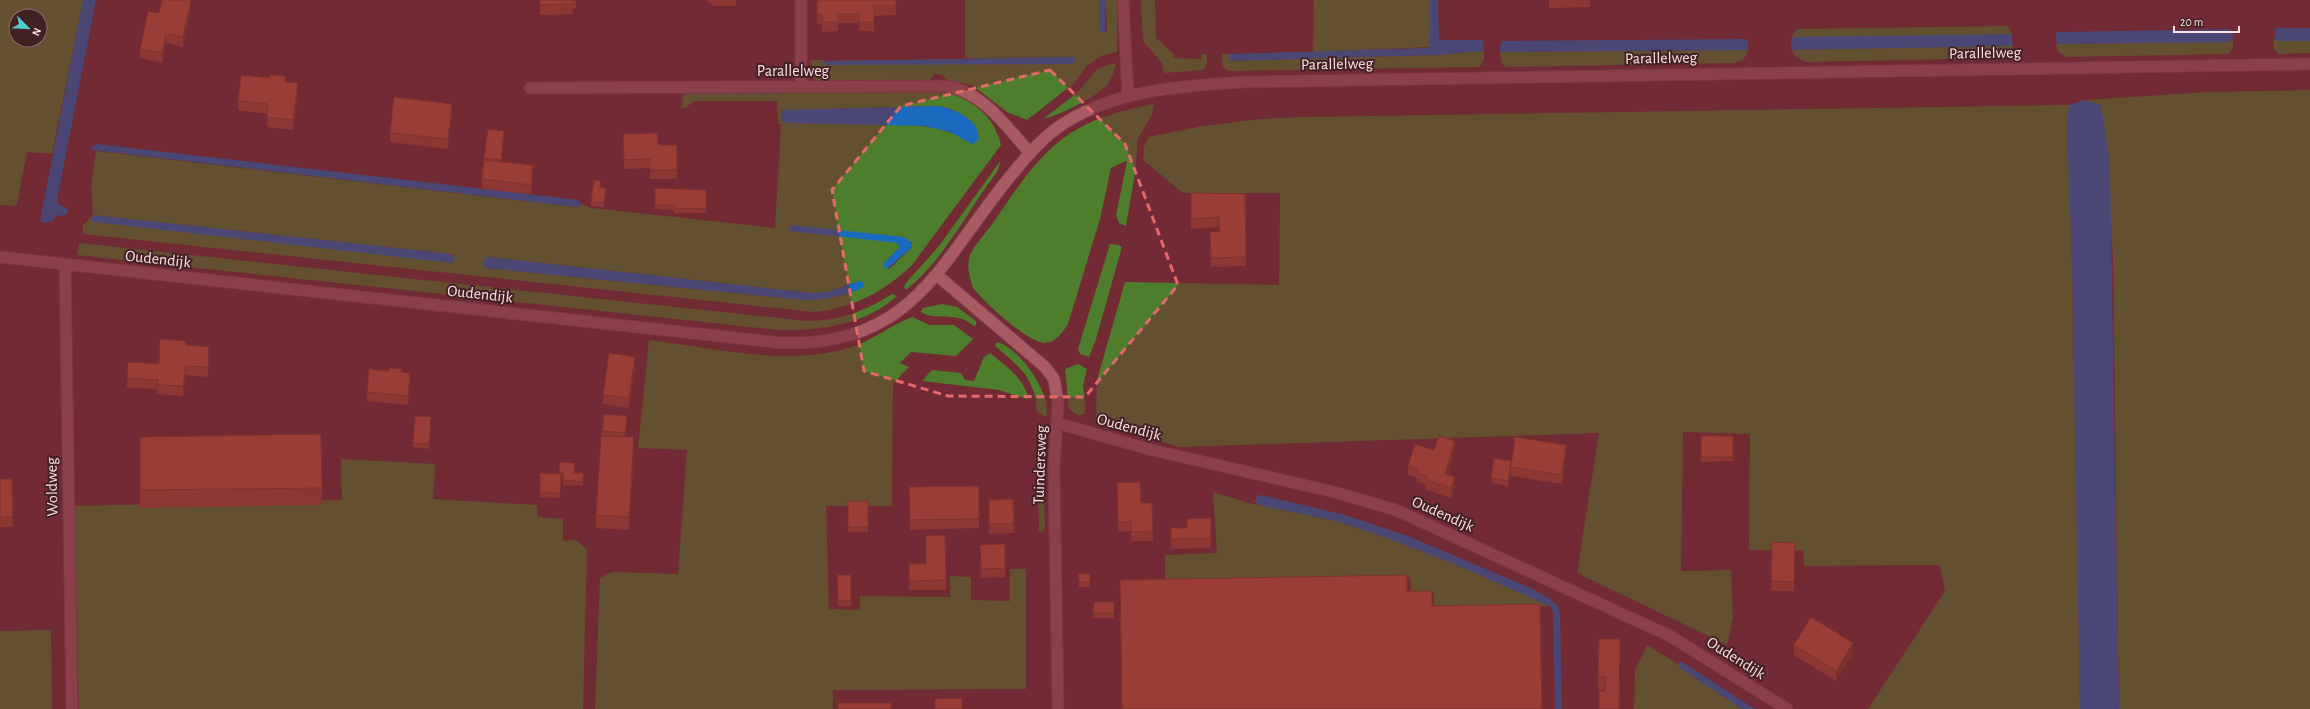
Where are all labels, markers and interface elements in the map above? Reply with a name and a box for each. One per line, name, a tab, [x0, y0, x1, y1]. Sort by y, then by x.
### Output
north arrow	[8, 8, 48, 48]
scale bar	[2174, 8, 2239, 34]
text: 20 m	[2180, 16, 2203, 28]
text: N	[30, 26, 43, 38]
street label: Parallelweg	[1949, 44, 2021, 62]
street label: Parallelweg	[1625, 49, 1697, 67]
street label: Parallelweg	[1301, 55, 1373, 73]
street label: Parallelweg	[757, 63, 829, 79]
street label: Oudendijk	[124, 248, 192, 271]
street label: Oudendijk	[446, 283, 514, 306]
street label: Oudendijk	[1095, 411, 1164, 444]
street label: Tuindersweg	[1031, 425, 1049, 505]
street label: Woldweg	[43, 457, 61, 517]
street label: Oudendijk	[1409, 493, 1477, 536]
street label: Oudendijk	[1703, 634, 1769, 683]

